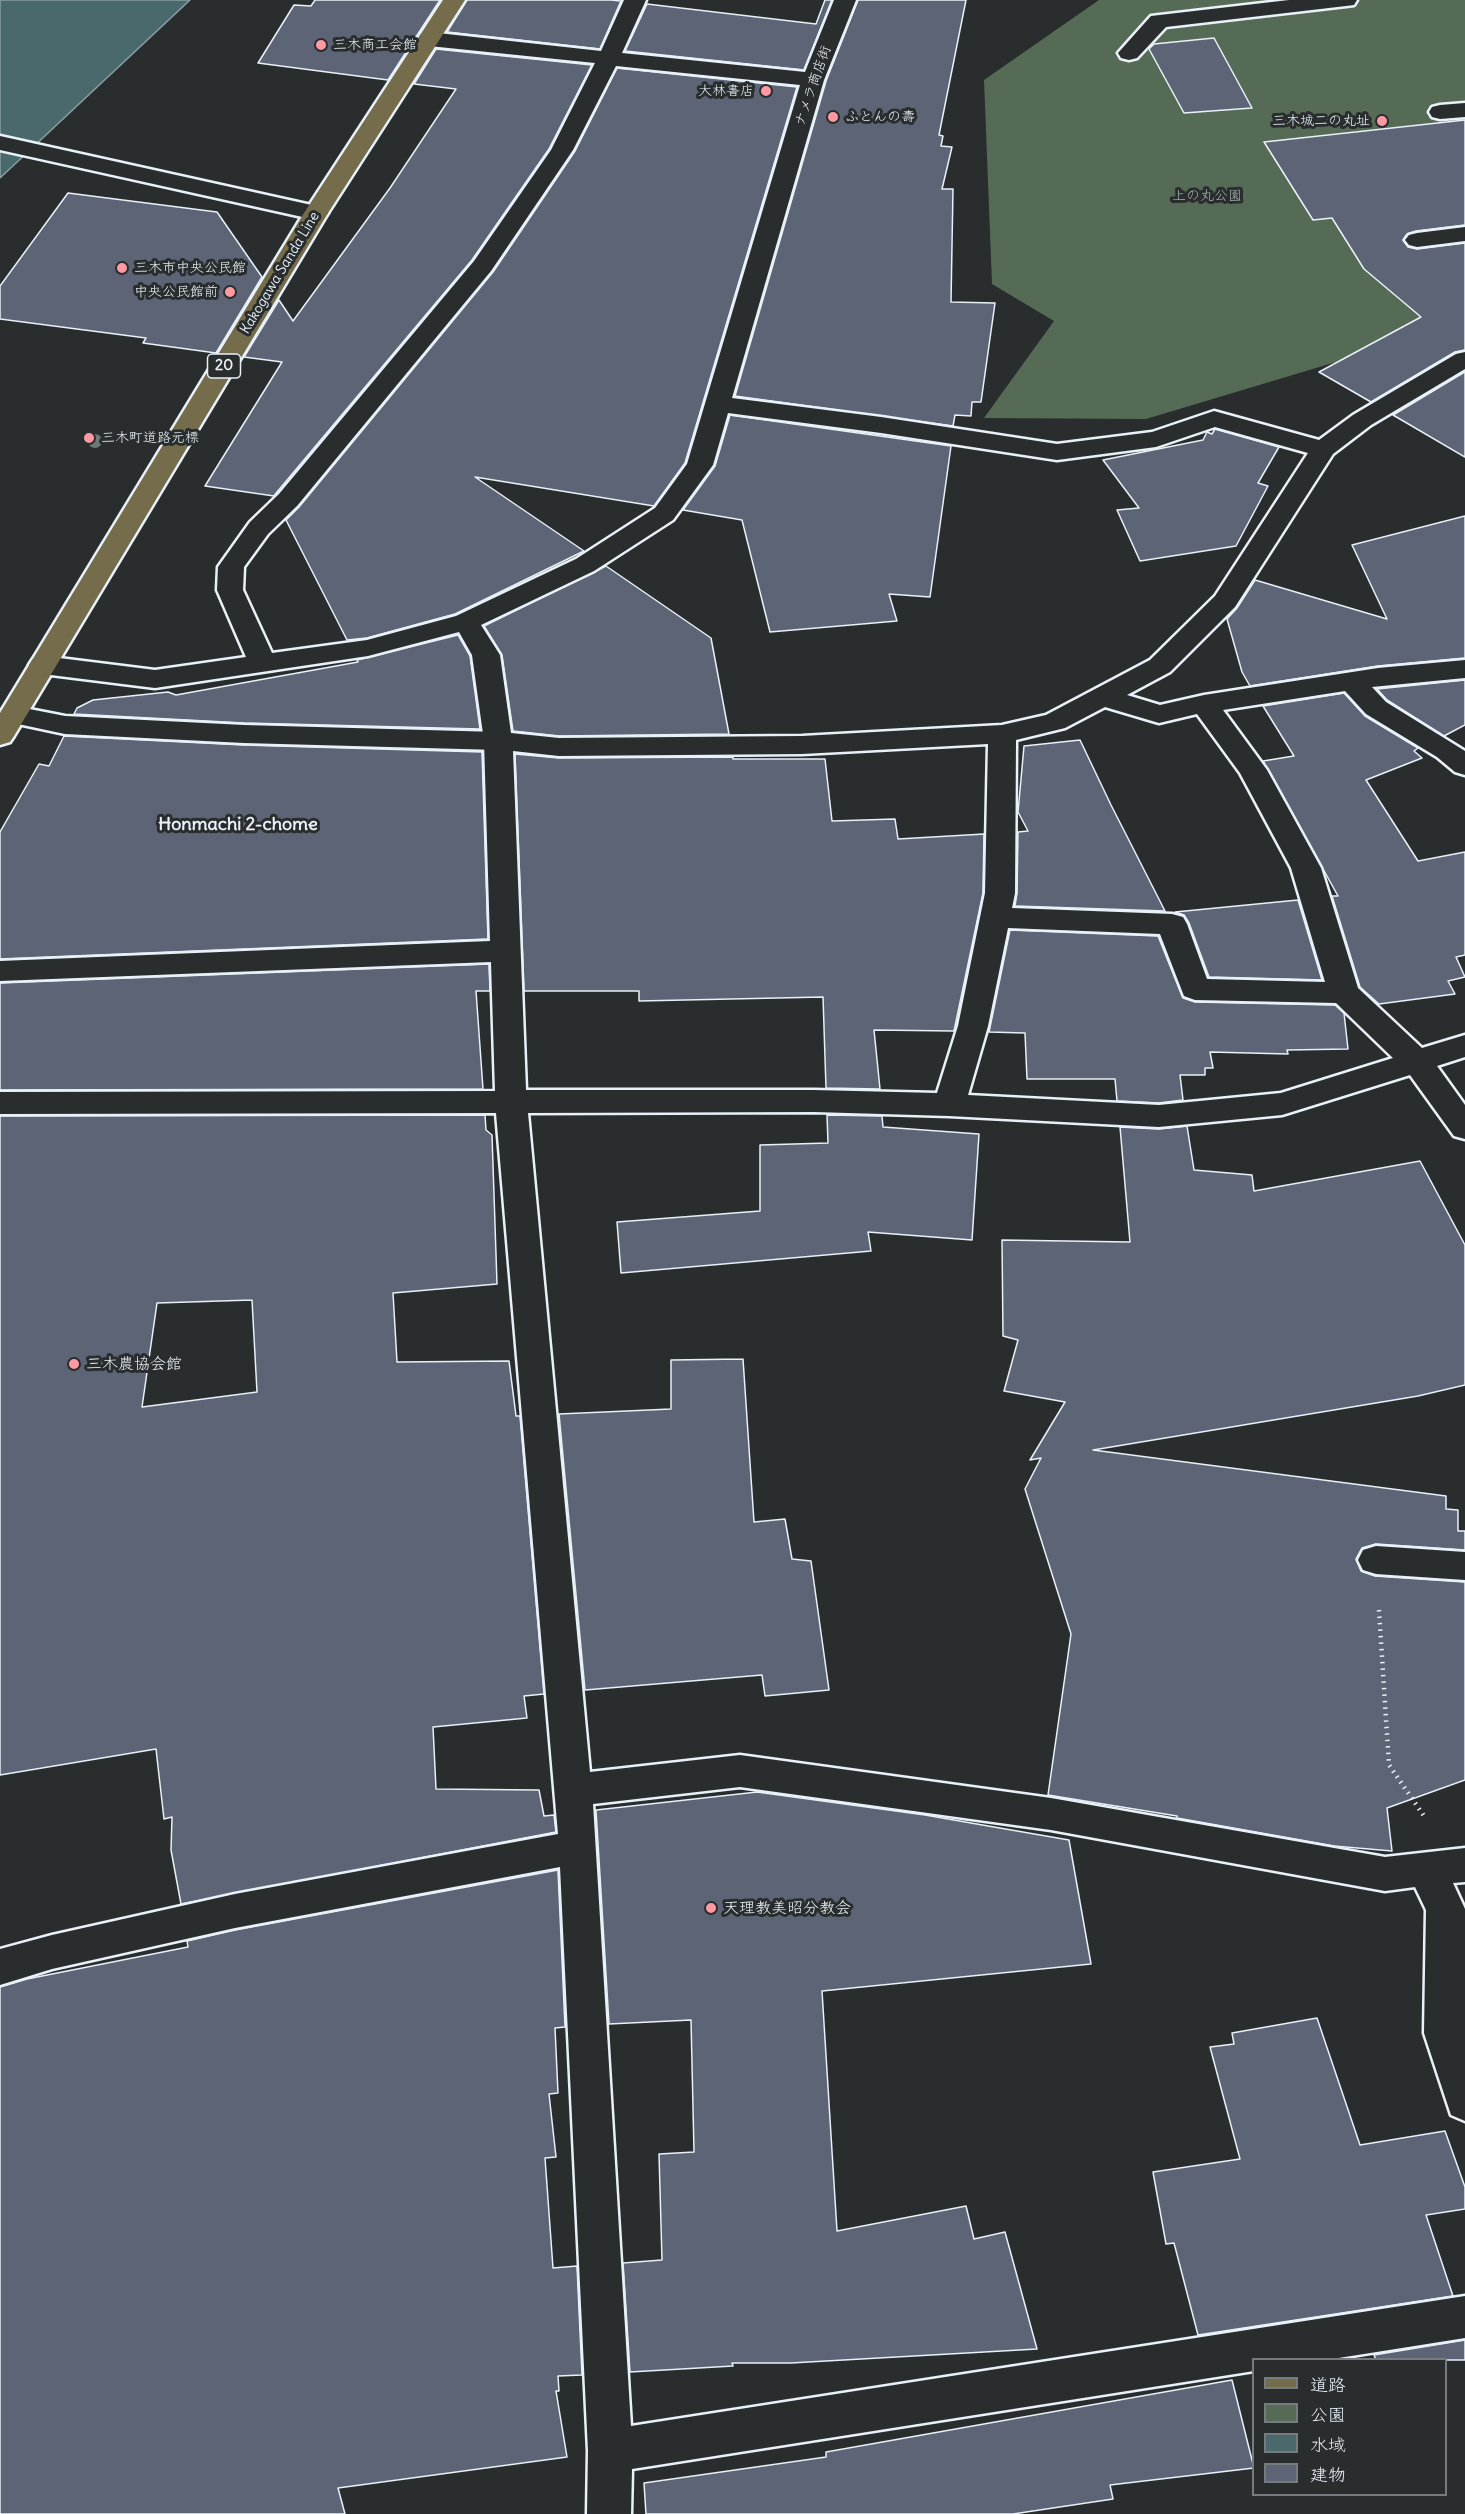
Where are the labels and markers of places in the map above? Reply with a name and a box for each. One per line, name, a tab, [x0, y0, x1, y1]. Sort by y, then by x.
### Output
place label: 三木商工会館	[333, 37, 417, 53]
marker: 三木商工会館	[314, 38, 328, 52]
place label: 大林書店	[698, 83, 754, 99]
marker: 大林書店	[759, 84, 773, 98]
place label: ふとんの壽	[845, 109, 915, 125]
marker: ふとんの壽	[826, 110, 840, 124]
place label: 三木城二の丸址	[1272, 113, 1370, 129]
marker: 三木城二の丸址	[1375, 114, 1389, 128]
place label: 三木市中央公民館	[134, 260, 246, 276]
marker: 三木市中央公民館	[115, 261, 129, 275]
place label: 中央公民館前	[134, 284, 218, 300]
marker: 中央公民館前	[223, 285, 237, 299]
place label: 三木町道路元標	[101, 430, 199, 446]
marker: 三木町道路元標	[82, 431, 96, 445]
place label: 三木農協会館	[86, 1354, 182, 1374]
marker: 三木農協会館	[67, 1357, 81, 1371]
place label: 天理教美昭分教会	[723, 1898, 851, 1918]
marker: 天理教美昭分教会	[704, 1901, 718, 1915]

